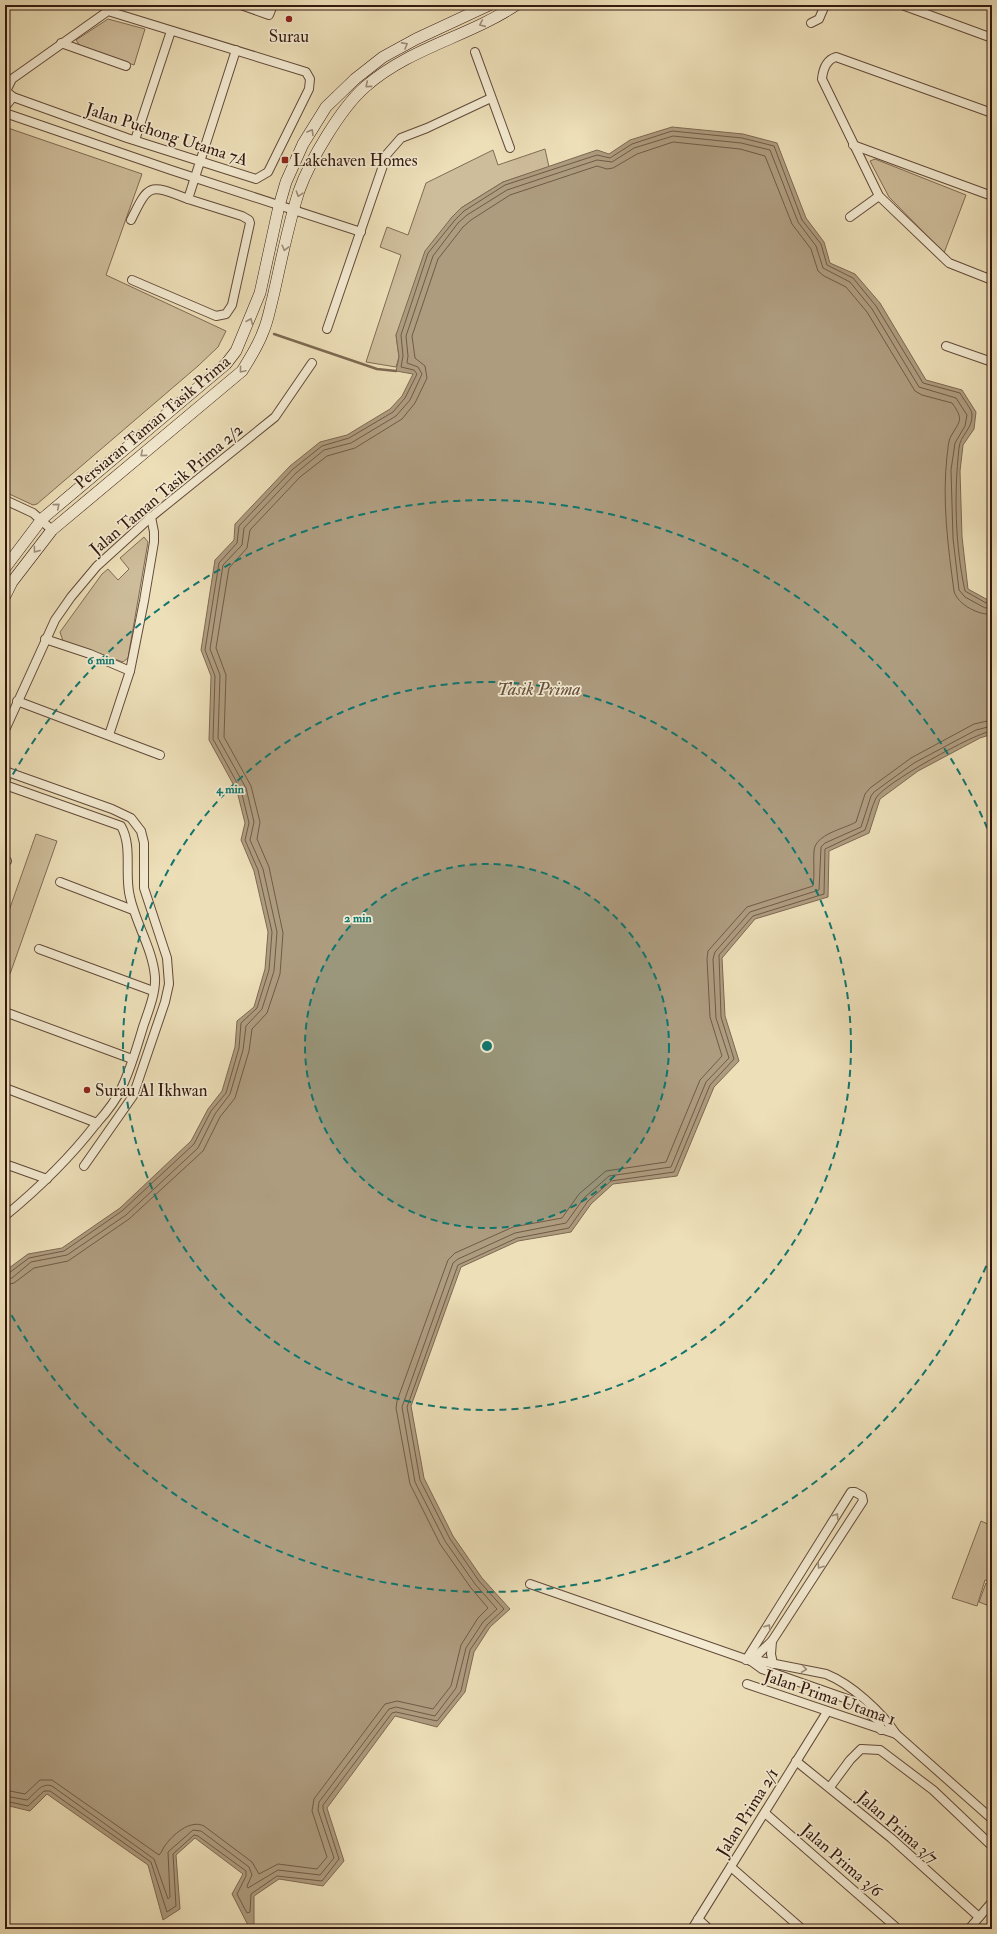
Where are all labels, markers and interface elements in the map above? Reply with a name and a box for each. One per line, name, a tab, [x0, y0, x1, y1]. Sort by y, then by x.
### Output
marker: Surau	[284, 14, 294, 24]
one-way arrow	[478, 19, 486, 27]
place label: Surau	[269, 26, 309, 47]
one-way arrow	[401, 42, 408, 49]
one-way arrow	[365, 80, 373, 87]
street label: Jalan Puchong Utama 7A	[82, 98, 251, 172]
one-way arrow	[306, 129, 313, 136]
place label: Lakehaven Homes	[293, 150, 418, 171]
marker: Lakehaven Homes	[280, 155, 290, 165]
one-way arrow	[295, 190, 304, 197]
one-way arrow	[281, 245, 289, 252]
one-way arrow	[245, 318, 253, 325]
street label: Persiaran Taman Tasik Prima	[70, 350, 235, 494]
one-way arrow	[239, 365, 246, 372]
street label: Jalan Taman Tasik Prima 2/2	[85, 419, 248, 561]
one-way arrow	[140, 449, 147, 456]
one-way arrow	[52, 503, 60, 510]
one-way arrow	[34, 545, 41, 552]
text: 6 min	[87, 653, 115, 668]
water label: Tasik Prima	[497, 678, 581, 701]
text: 4 min	[215, 782, 245, 797]
text: 2 min	[344, 911, 372, 926]
centre of rings	[480, 1039, 494, 1053]
place label: Surau Al Ikhwan	[95, 1080, 208, 1101]
marker: Surau Al Ikhwan	[82, 1085, 92, 1095]
one-way arrow	[831, 1513, 838, 1520]
one-way arrow	[818, 1562, 825, 1569]
one-way arrow	[763, 1624, 770, 1631]
one-way arrow	[801, 1664, 807, 1673]
street label: Jalan Prima Utama 1	[760, 1665, 898, 1731]
street label: Jalan Prima 2/1	[711, 1764, 784, 1862]
street label: Jalan Prima 3/7	[852, 1786, 943, 1869]
street label: Jalan Prima 3/6	[795, 1819, 888, 1903]

